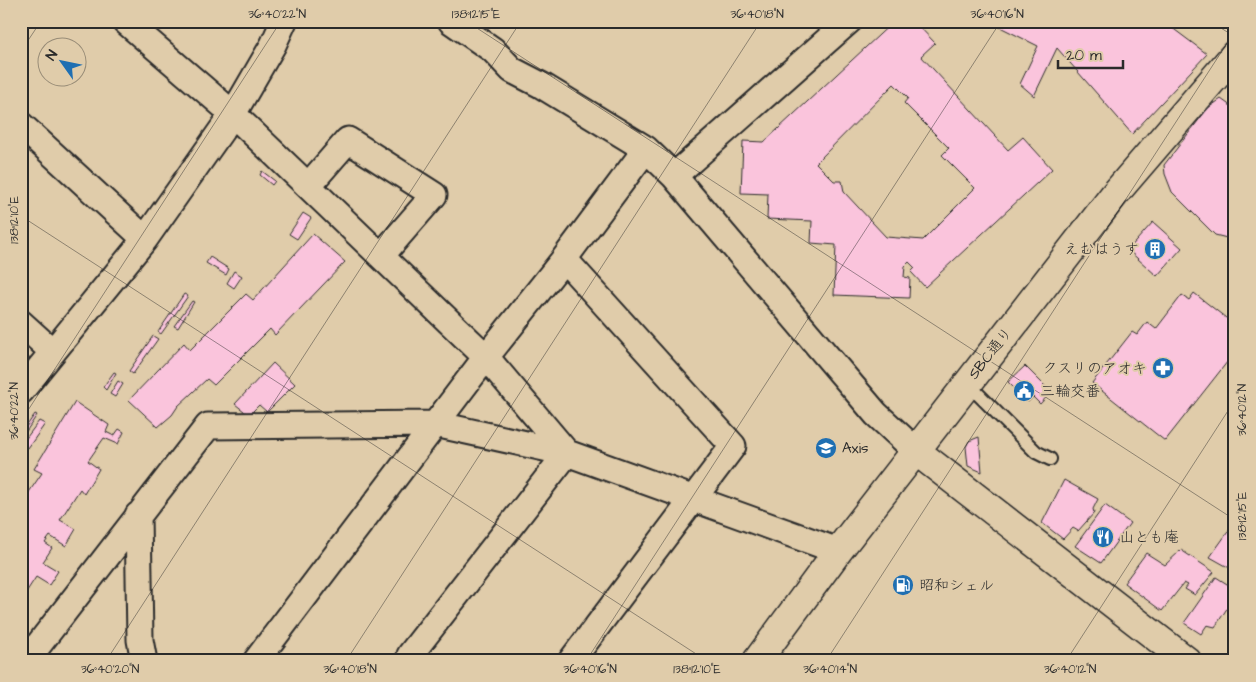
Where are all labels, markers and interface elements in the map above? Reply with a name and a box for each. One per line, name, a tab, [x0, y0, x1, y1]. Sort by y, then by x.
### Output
text: 36°40'22"N	[248, 6, 306, 23]
text: 138°12'15"E	[452, 6, 500, 23]
text: 36°40'18"N	[730, 6, 784, 23]
text: 36°40'16"N	[970, 6, 1024, 23]
north arrow	[38, 38, 88, 88]
scale bar	[1058, 38, 1124, 70]
text: 20 m	[1066, 45, 1102, 66]
text: N	[41, 46, 63, 65]
text: 138°12'10"E	[6, 196, 23, 244]
building icon: えむはうす	[1143, 237, 1167, 261]
place label: えむはうす	[1064, 239, 1139, 260]
street label: SBC通り	[963, 323, 1017, 384]
pharmacy icon: クスリのアオキ	[1151, 356, 1175, 380]
place label: クスリのアオキ	[1042, 358, 1147, 379]
public building icon: 三輪交番	[1012, 379, 1036, 403]
place label: 三輪交番	[1040, 381, 1100, 402]
text: 36°40'22"N	[6, 382, 23, 440]
text: 36°40'12"N	[1234, 383, 1251, 436]
school or university icon: Axis	[814, 436, 838, 460]
place label: Axis	[842, 438, 869, 459]
text: 138°12'15"E	[1234, 492, 1251, 540]
restaurant icon: 山とも庵	[1091, 525, 1115, 549]
place label: 山とも庵	[1119, 527, 1179, 548]
fuel station icon: 昭和シェル	[891, 573, 915, 597]
place label: 昭和シェル	[919, 575, 994, 596]
text: 36°40'20"N	[81, 661, 140, 678]
text: 36°40'18"N	[323, 661, 377, 678]
text: 36°40'16"N	[563, 661, 617, 678]
text: 138°12'10"E	[673, 661, 721, 678]
text: 36°40'14"N	[803, 661, 857, 678]
text: 36°40'12"N	[1044, 661, 1097, 678]

